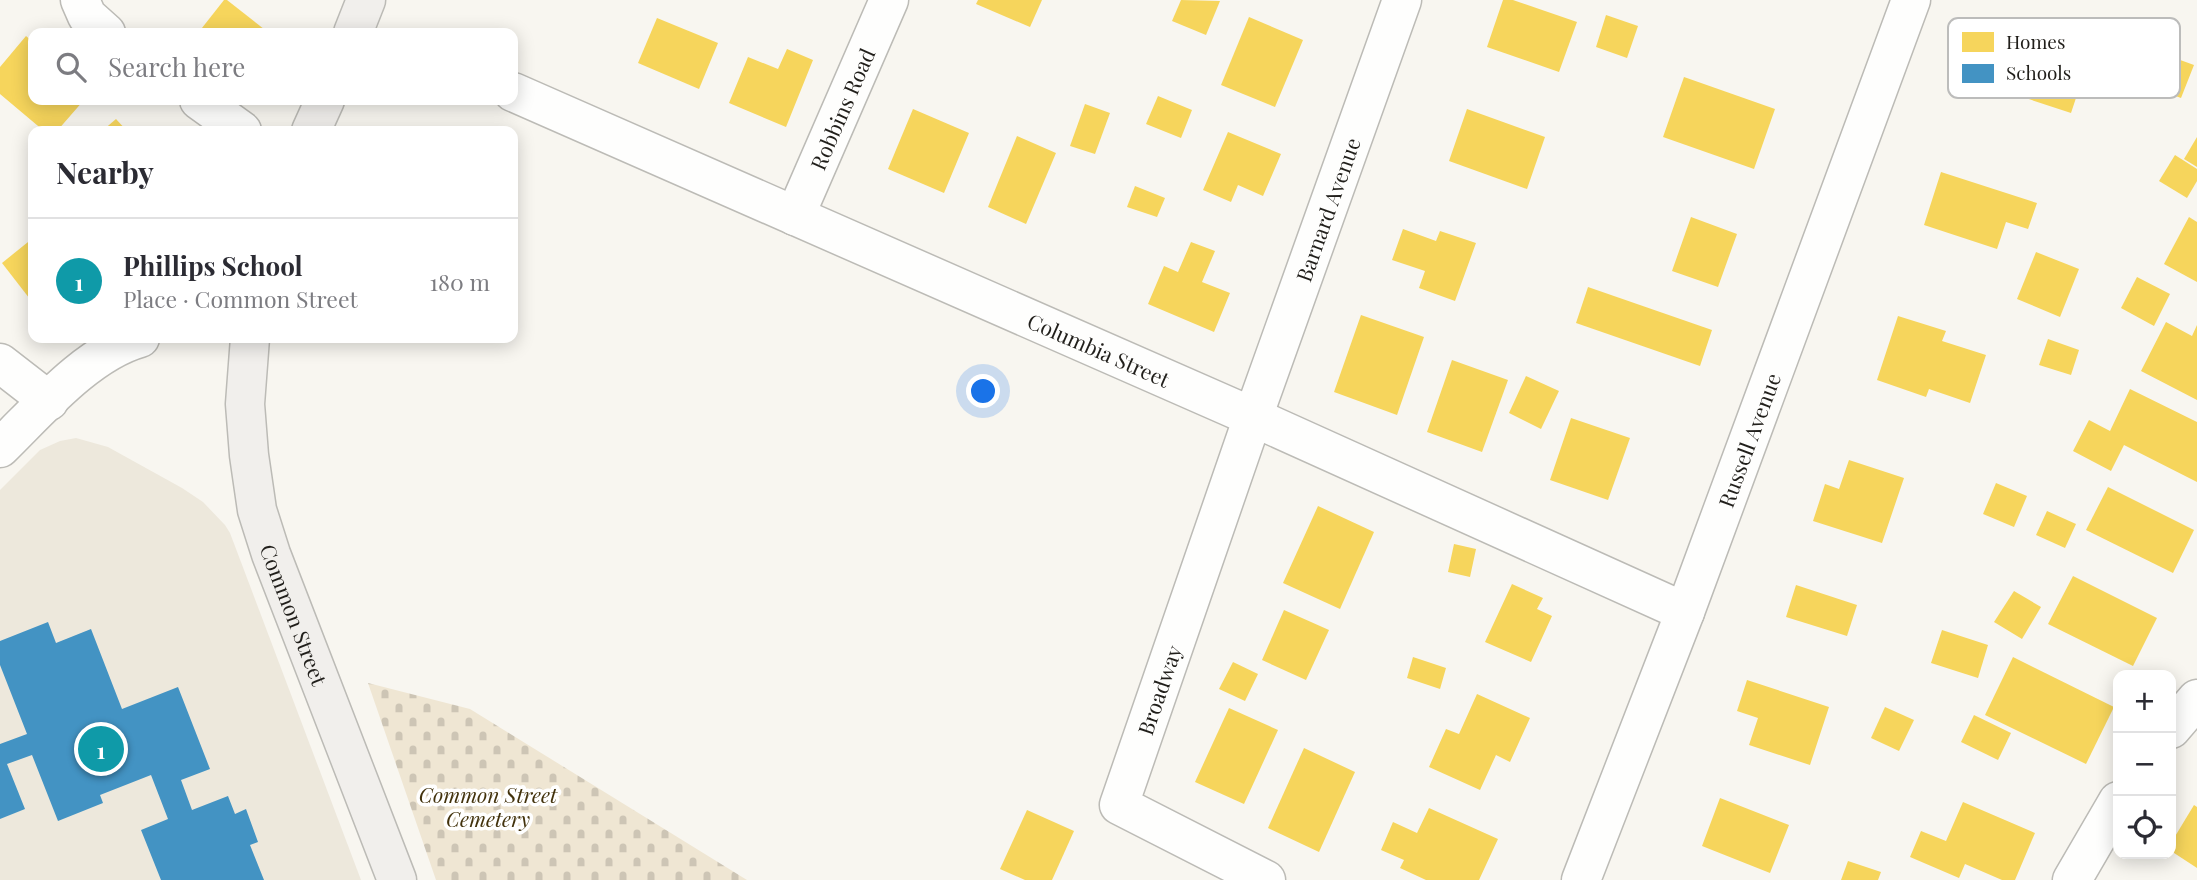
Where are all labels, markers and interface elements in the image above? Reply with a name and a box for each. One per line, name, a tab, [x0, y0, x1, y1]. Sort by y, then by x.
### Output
legend	[1948, 18, 2180, 98]
search box	[28, 28, 518, 105]
text: Homes	[2006, 28, 2065, 54]
street label: Robbins Road	[803, 44, 880, 174]
icon: search	[52, 48, 90, 86]
text: Search here	[108, 49, 245, 84]
text: Schools	[2006, 59, 2071, 85]
street label: Barnard Avenue	[1289, 134, 1366, 285]
text: Nearby	[56, 152, 154, 192]
text: Phillips School	[123, 248, 303, 283]
text: 1	[75, 266, 83, 297]
text: 180 m	[430, 266, 490, 297]
text: Place · Common Street	[123, 283, 358, 314]
street label: Columbia Street	[1024, 306, 1175, 393]
street label: Russell Avenue	[1711, 369, 1786, 511]
your location	[966, 374, 1000, 408]
street label: Common Street	[255, 541, 335, 690]
street label: Broadway	[1130, 641, 1187, 738]
map controls	[2113, 670, 2176, 859]
button: +	[2113, 670, 2176, 733]
pin: 1	[78, 723, 124, 775]
button: −	[2113, 733, 2176, 796]
park label: Common Street Cemetery	[419, 780, 558, 832]
button: locate	[2113, 796, 2176, 859]

